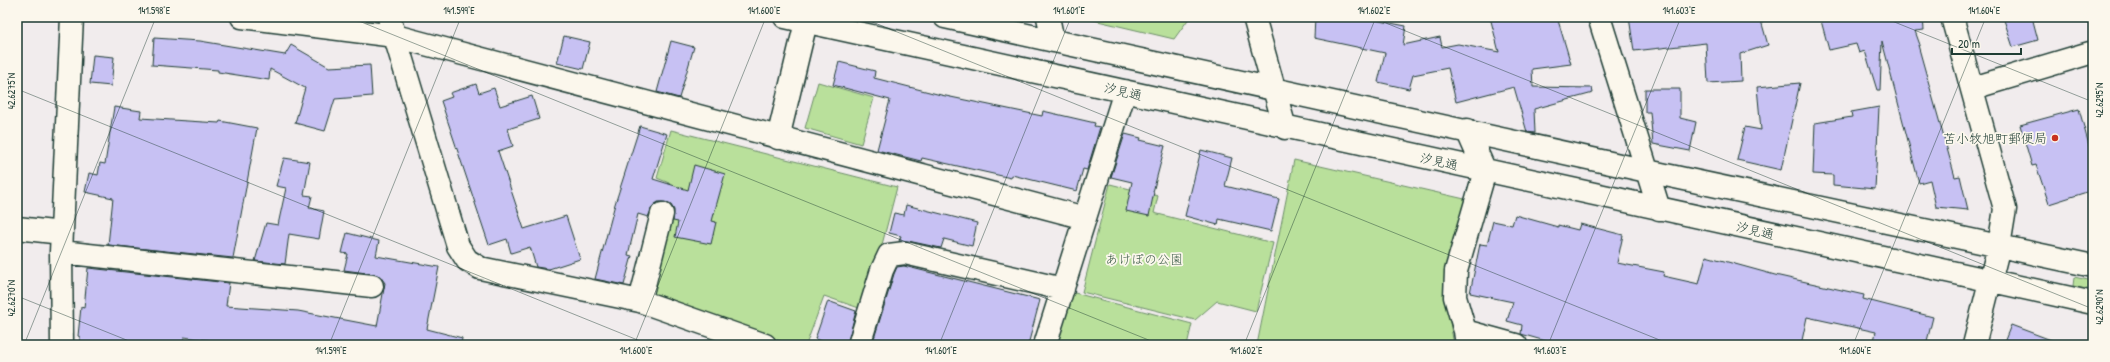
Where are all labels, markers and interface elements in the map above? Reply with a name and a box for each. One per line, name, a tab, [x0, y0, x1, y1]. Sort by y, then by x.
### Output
text: 141.598°E	[138, 4, 171, 17]
text: 141.599°E	[443, 4, 475, 17]
text: 141.600°E	[748, 4, 781, 17]
text: 141.601°E	[1053, 4, 1086, 17]
text: 141.602°E	[1357, 4, 1391, 17]
text: 141.603°E	[1663, 4, 1696, 17]
text: 141.604°E	[1968, 4, 2001, 17]
scale bar	[1952, 30, 2021, 56]
text: 20 m	[1958, 35, 1980, 52]
text: 42.6275°N	[5, 73, 18, 109]
street label: 汐見通	[1102, 78, 1144, 104]
text: 42.6295°N	[2093, 83, 2106, 117]
place label: 苫小牧旭町郵便局	[1943, 129, 2047, 147]
marker: 苫小牧旭町郵便局	[2050, 133, 2060, 143]
street label: 汐見通	[1418, 148, 1460, 174]
street label: 汐見通	[1734, 217, 1776, 243]
park label: あけぼの公園	[1105, 250, 1183, 268]
text: 42.6270°N	[5, 280, 18, 316]
text: 42.6290°N	[2093, 289, 2106, 325]
text: 141.599°E	[315, 344, 347, 357]
text: 141.600°E	[620, 344, 653, 357]
text: 141.601°E	[925, 344, 958, 357]
text: 141.602°E	[1229, 344, 1263, 357]
text: 141.603°E	[1534, 344, 1567, 357]
text: 141.604°E	[1839, 344, 1872, 357]

